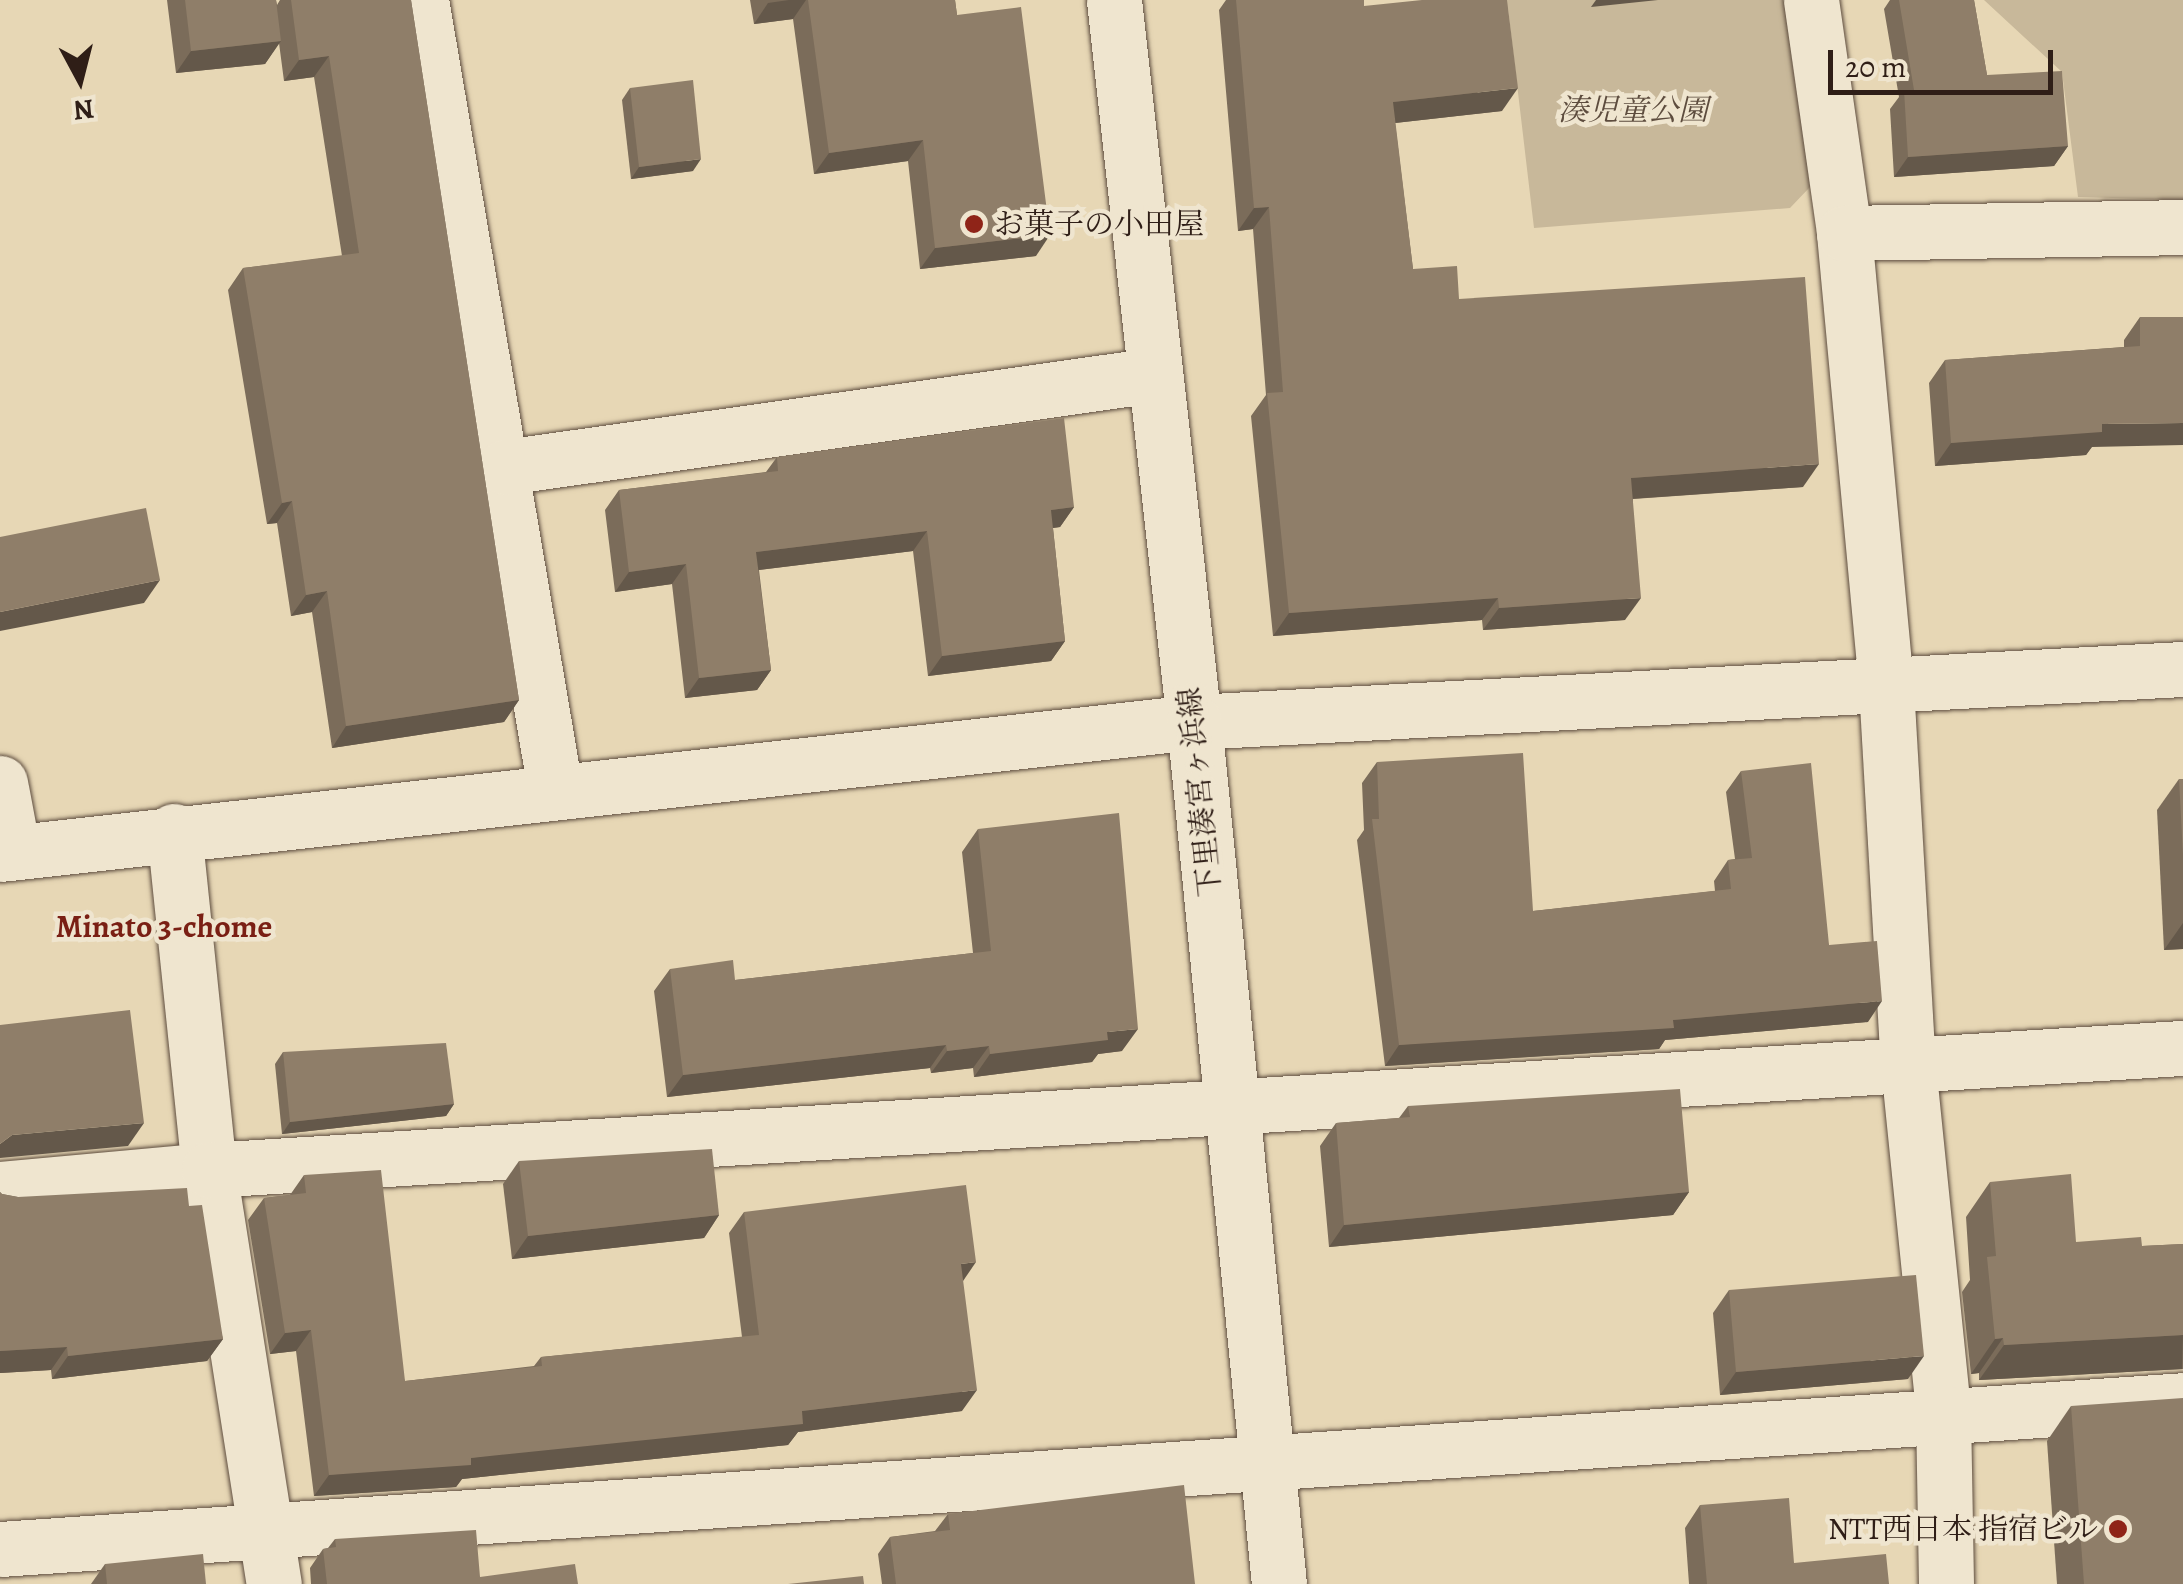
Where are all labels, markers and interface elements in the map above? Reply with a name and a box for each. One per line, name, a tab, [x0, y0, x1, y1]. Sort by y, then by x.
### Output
north arrow	[30, 30, 130, 130]
scale bar	[1833, 30, 2058, 92]
text: 20 m	[1845, 47, 1906, 87]
text: N	[71, 90, 96, 130]
park label: 湊児童公園	[1558, 92, 1708, 128]
place label: お菓子の小田屋	[994, 206, 1204, 242]
marker: お菓子の小田屋	[963, 213, 985, 235]
street label: 下里湊宮ヶ浜線	[1171, 686, 1229, 898]
district label: Minato 3-chome	[56, 907, 272, 945]
place label: NTT西日本 指宿ビル	[1828, 1511, 2098, 1547]
marker: NTT西日本 指宿ビル	[2107, 1518, 2129, 1540]

